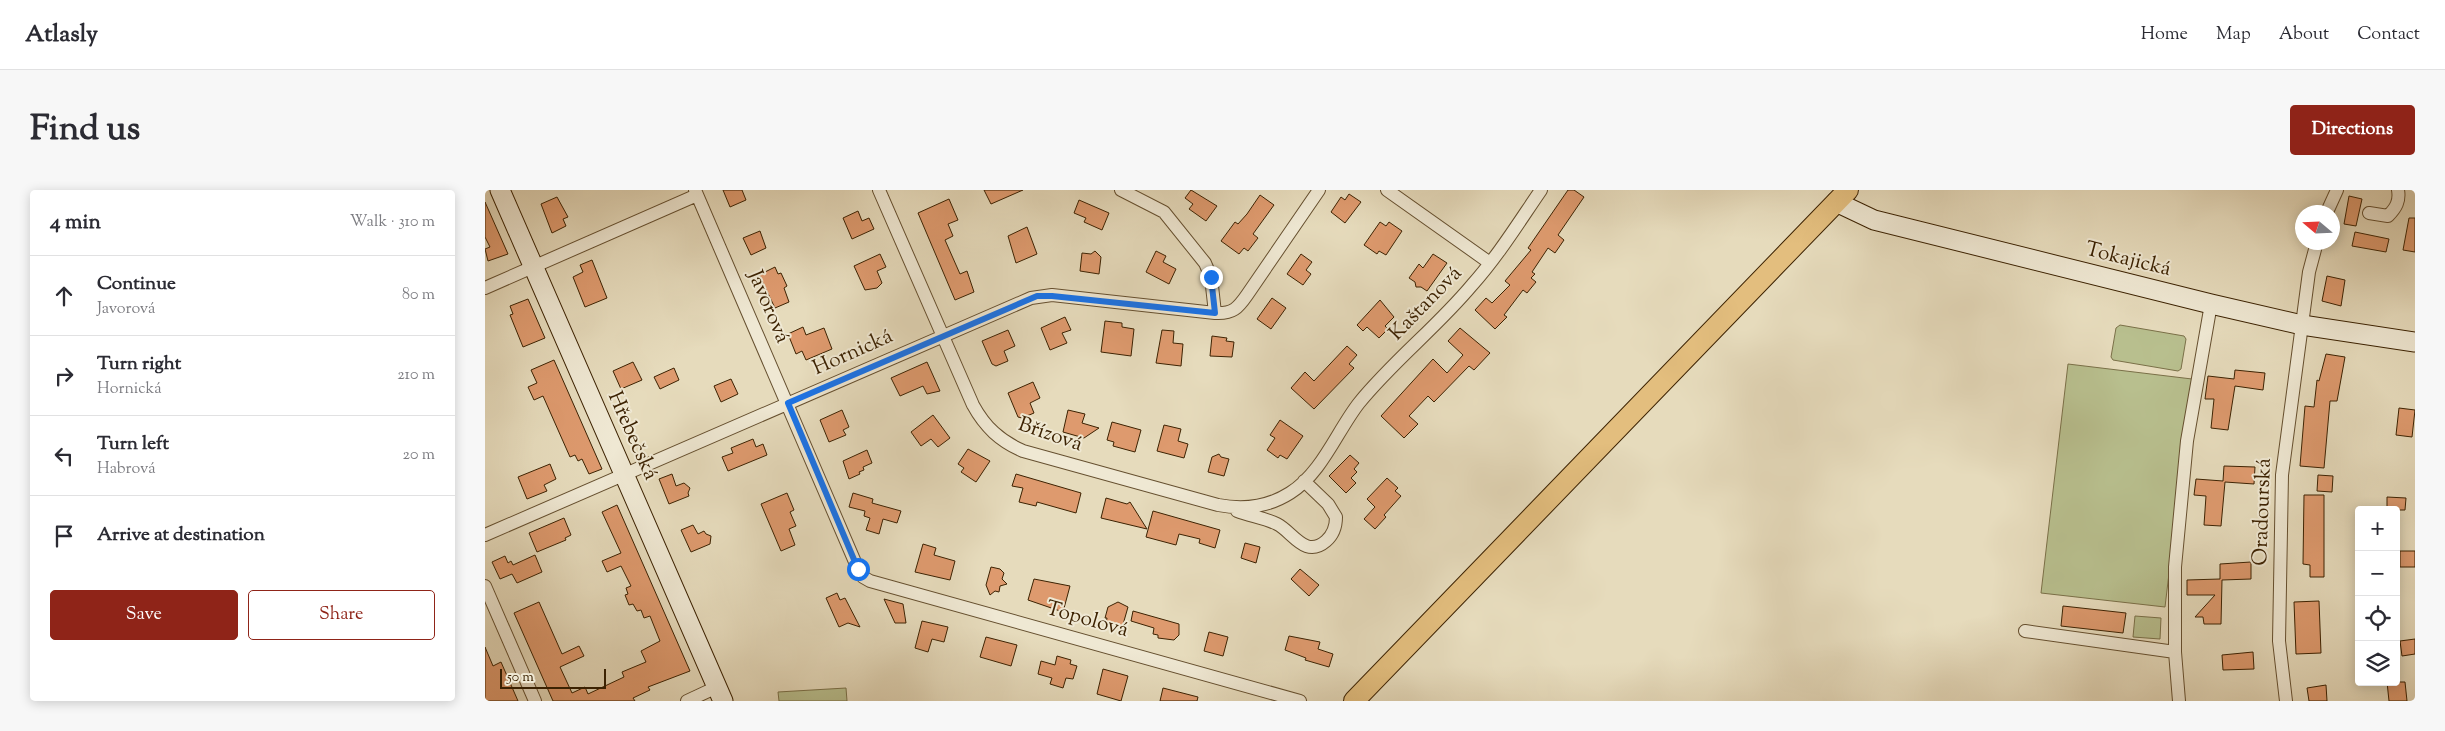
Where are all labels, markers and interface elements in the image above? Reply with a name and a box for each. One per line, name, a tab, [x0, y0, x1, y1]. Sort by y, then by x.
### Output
text: Atlasly	[25, 18, 98, 52]
text: Home	[2141, 22, 2188, 48]
text: Map	[2216, 22, 2251, 48]
text: About	[2279, 22, 2329, 48]
text: Contact	[2357, 22, 2420, 48]
text: Find us	[30, 105, 140, 156]
button: Directions	[2290, 105, 2415, 155]
north arrow	[2295, 205, 2340, 250]
text: 4 min	[50, 208, 101, 238]
text: Walk · 310 m	[350, 211, 435, 234]
street label: Tokajická	[2082, 235, 2174, 285]
street label: Kaštanová	[1383, 260, 1470, 348]
street label: Javorová	[739, 265, 797, 348]
route end	[1200, 266, 1223, 289]
text: Continue	[97, 271, 176, 298]
icon: ahead	[50, 282, 78, 310]
text: 80 m	[402, 284, 435, 307]
text: Javorová	[97, 298, 155, 321]
street label: Hornická	[808, 322, 898, 384]
text: Turn right	[97, 351, 181, 378]
icon: right	[50, 362, 78, 390]
text: 210 m	[397, 364, 435, 387]
text: Hornická	[97, 378, 162, 401]
street label: Hřebečská	[599, 387, 665, 485]
street label: Břízová	[1014, 410, 1087, 460]
text: Turn left	[97, 431, 169, 458]
icon: left	[50, 442, 78, 470]
text: 20 m	[402, 444, 435, 467]
street label: Oradourská	[2246, 457, 2280, 566]
text: Habrová	[97, 458, 156, 481]
map controls	[2355, 506, 2400, 686]
button: +	[2355, 506, 2400, 551]
icon: arrive	[50, 522, 78, 550]
text: Arrive at destination	[97, 522, 265, 549]
button: −	[2355, 551, 2400, 596]
route start	[847, 558, 870, 581]
button: Save	[50, 590, 238, 640]
button: Share	[248, 590, 435, 640]
street label: Topolová	[1042, 594, 1132, 646]
button: locate	[2355, 596, 2400, 641]
button: layers	[2355, 641, 2400, 686]
scale bar	[500, 666, 606, 689]
text: 50 m	[507, 668, 534, 688]

